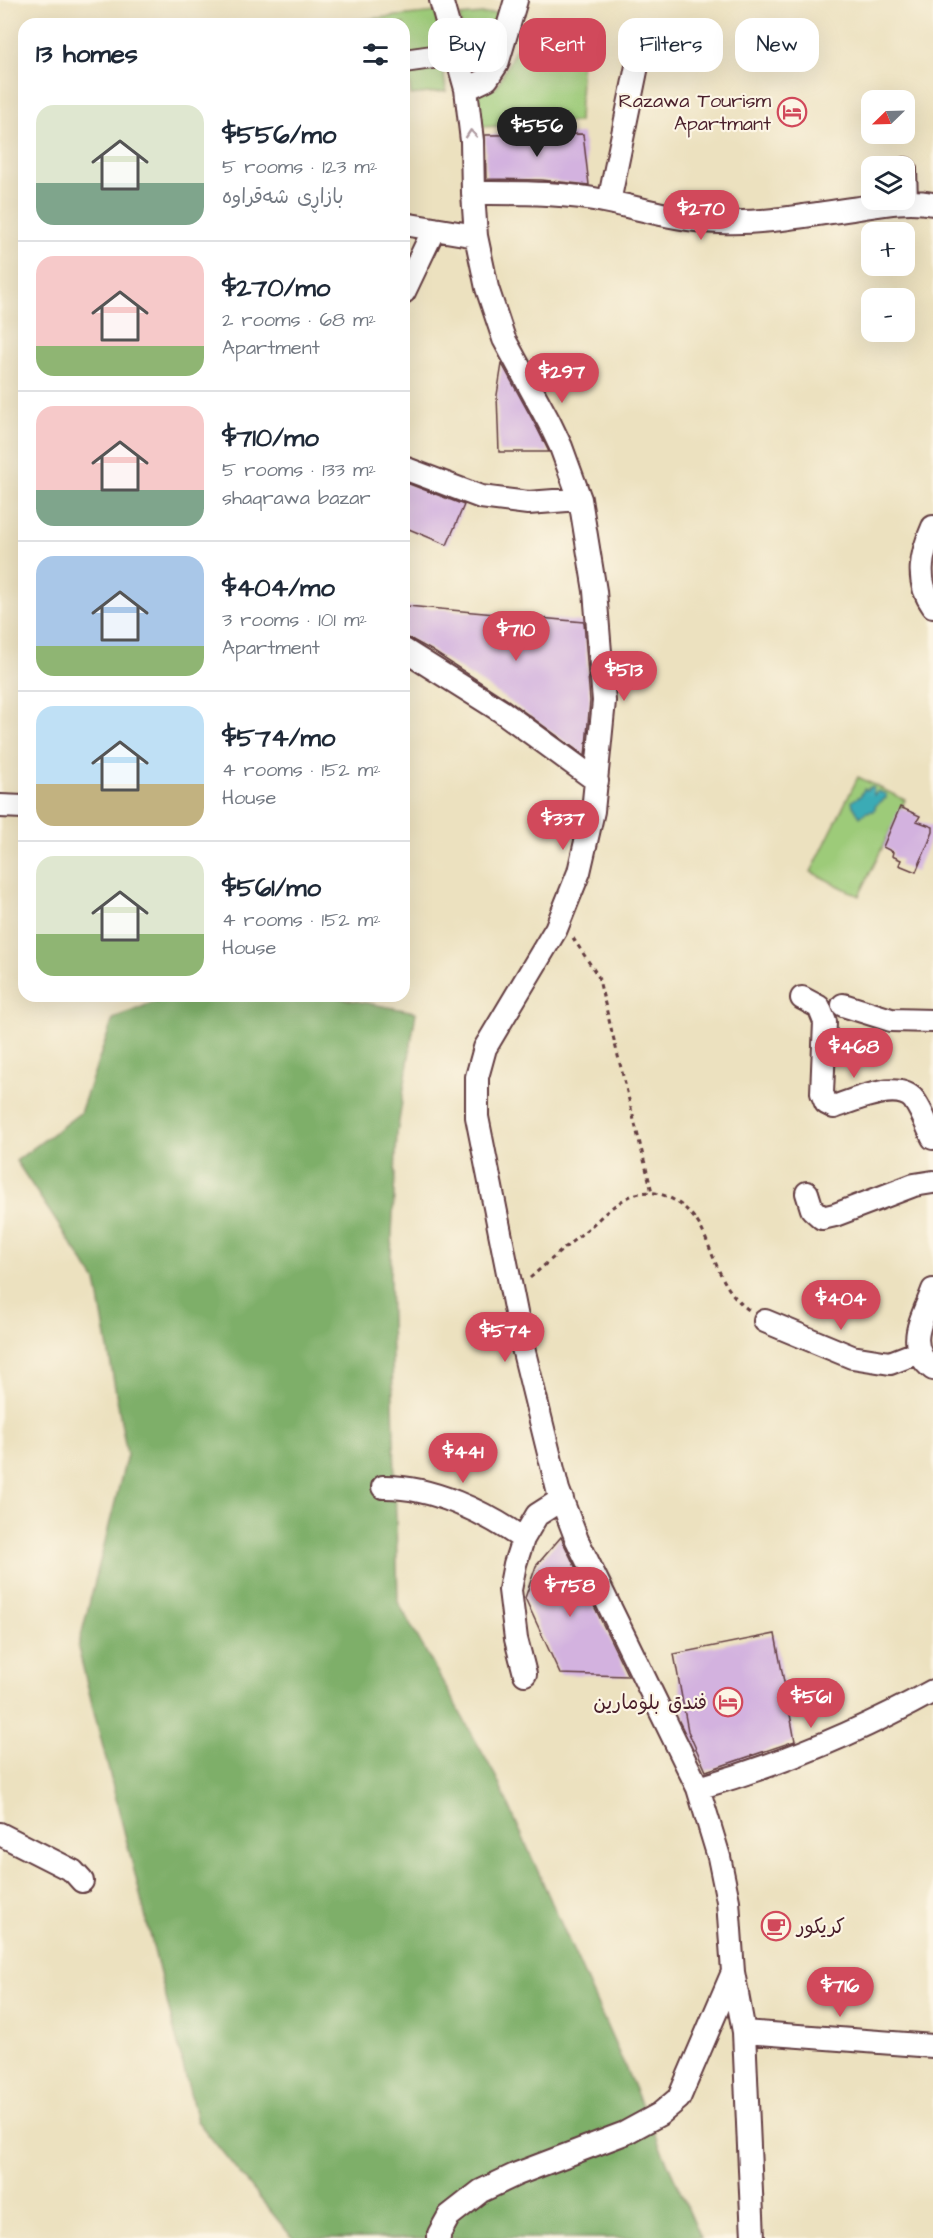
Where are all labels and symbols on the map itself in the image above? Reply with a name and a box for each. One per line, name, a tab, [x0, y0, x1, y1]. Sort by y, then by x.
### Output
place label: Razawa Tourism Apartmant	[619, 87, 771, 138]
north arrow	[861, 90, 915, 144]
hotel icon: Razawa Tourism Apartmant	[776, 96, 808, 128]
pin: $556	[501, 107, 573, 158]
one-way arrow	[465, 130, 478, 139]
pin: $270	[665, 190, 737, 241]
pin: $297	[526, 353, 598, 404]
pin: $710	[480, 611, 552, 662]
pin: $513	[588, 651, 660, 702]
pin: $337	[527, 800, 599, 851]
pin: $468	[818, 1028, 890, 1079]
pin: $404	[805, 1280, 877, 1331]
pin: $574	[469, 1312, 541, 1363]
pin: $441	[427, 1433, 499, 1484]
pin: $758	[534, 1567, 606, 1618]
pin: $561	[775, 1678, 847, 1729]
hotel icon: فندق بلومارين	[712, 1686, 744, 1718]
place label: فندق بلومارين	[593, 1689, 707, 1717]
cafe icon: کریکور	[760, 1910, 792, 1942]
place label: کریکور	[795, 1913, 845, 1941]
pin: $716	[804, 1967, 876, 2018]

